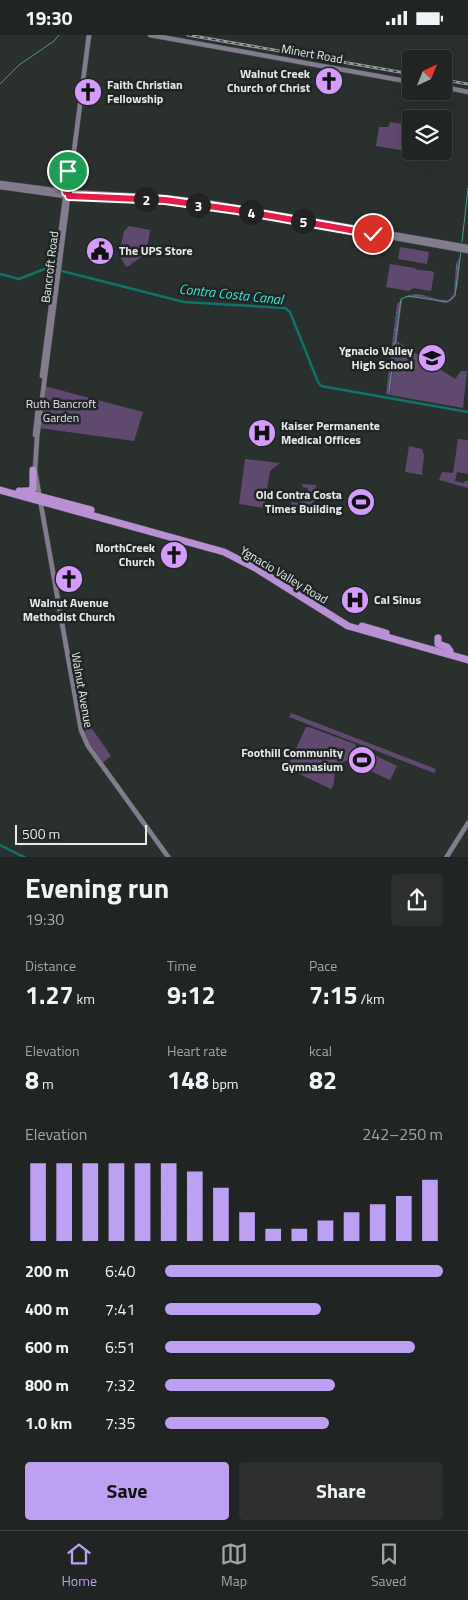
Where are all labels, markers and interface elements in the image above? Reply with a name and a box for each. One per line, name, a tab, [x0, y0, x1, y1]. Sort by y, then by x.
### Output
text: 19:30	[25, 3, 72, 32]
street label: Minert Road	[280, 39, 344, 68]
north arrow	[402, 50, 452, 100]
map controls	[402, 50, 452, 160]
place label: Walnut Creek Church of Christ	[227, 64, 311, 97]
church icon: Walnut Creek Church of Christ	[314, 66, 344, 96]
place label: Faith Christian Fellowship	[107, 75, 183, 108]
church icon: Faith Christian Fellowship	[73, 77, 103, 107]
button: layers	[402, 110, 452, 160]
pin	[47, 150, 89, 192]
icon: arrive	[54, 157, 82, 185]
pin: 2	[134, 187, 158, 211]
text: 2	[143, 189, 150, 210]
pin: 3	[186, 193, 210, 217]
text: 3	[195, 195, 202, 216]
pin: 4	[238, 199, 264, 225]
text: 4	[248, 202, 255, 223]
pin: 5	[290, 209, 316, 233]
text: 5	[300, 211, 307, 232]
pin	[352, 213, 394, 255]
icon: check	[359, 220, 387, 248]
street label: Bancroft Road	[36, 230, 63, 304]
public building icon: The UPS Store	[85, 236, 115, 266]
place label: The UPS Store	[119, 241, 193, 260]
water label: Contra Costa Canal	[178, 278, 286, 310]
place label: Ygnacio Valley High School	[339, 341, 413, 374]
school or university icon: Ygnacio Valley High School	[417, 343, 447, 373]
park label: Ruth Bancroft Garden	[26, 394, 97, 427]
place label: Kaiser Permanente Medical Offices	[281, 416, 380, 449]
hospital icon: Kaiser Permanente Medical Offices	[247, 418, 277, 448]
place label: Old Contra Costa Times Building	[256, 485, 343, 518]
sports icon: Old Contra Costa Times Building	[346, 487, 376, 517]
place label: NorthCreek Church	[96, 538, 156, 571]
church icon: NorthCreek Church	[159, 540, 189, 570]
street label: Ygnacio Valley Road	[237, 541, 332, 608]
church icon: Walnut Avenue Methodist Church	[54, 564, 84, 594]
hospital icon: Cal Sinus	[340, 585, 370, 615]
place label: Cal Sinus	[374, 590, 421, 609]
place label: Walnut Avenue Methodist Church	[23, 593, 115, 626]
street label: Walnut Avenue	[66, 651, 98, 729]
place label: Foothill Community Gymnasium	[241, 743, 343, 776]
sports icon: Foothill Community Gymnasium	[347, 745, 377, 775]
scale bar	[15, 823, 148, 846]
text: 500 m	[22, 823, 60, 844]
text: Evening run	[25, 866, 169, 909]
button: share	[391, 874, 443, 926]
text: 19:30	[25, 907, 64, 931]
text: Distance	[25, 955, 76, 976]
text: Time	[167, 955, 196, 976]
text: Pace	[309, 955, 337, 976]
text: 1.27	[25, 976, 73, 1014]
text: 9:12	[167, 976, 215, 1014]
text: 7:15	[309, 976, 357, 1014]
text: km	[73, 988, 95, 1009]
text: /km	[357, 988, 385, 1009]
text: Elevation	[25, 1040, 79, 1061]
text: Heart rate	[167, 1040, 227, 1061]
text: kcal	[309, 1040, 332, 1061]
text: 8	[25, 1061, 39, 1099]
text: 148	[167, 1061, 209, 1099]
text: 82	[309, 1061, 337, 1099]
text: m	[39, 1073, 54, 1094]
text: bpm	[209, 1073, 239, 1094]
text: Elevation	[25, 1122, 87, 1146]
text: 242–250 m	[362, 1122, 443, 1146]
text: 200 m	[25, 1259, 69, 1283]
text: 6:40	[105, 1259, 135, 1283]
text: 400 m	[25, 1297, 69, 1321]
text: 7:41	[105, 1297, 135, 1321]
text: 600 m	[25, 1335, 69, 1359]
text: 6:51	[105, 1335, 135, 1359]
text: 800 m	[25, 1373, 69, 1397]
text: 7:32	[105, 1373, 135, 1397]
text: 1.0 km	[25, 1411, 72, 1435]
text: 7:35	[105, 1411, 135, 1435]
button: Save	[25, 1462, 229, 1520]
button: Share	[239, 1462, 443, 1520]
tab: Home	[61, 1540, 97, 1591]
tab: Map	[220, 1540, 248, 1591]
tab: Saved	[371, 1540, 407, 1591]

